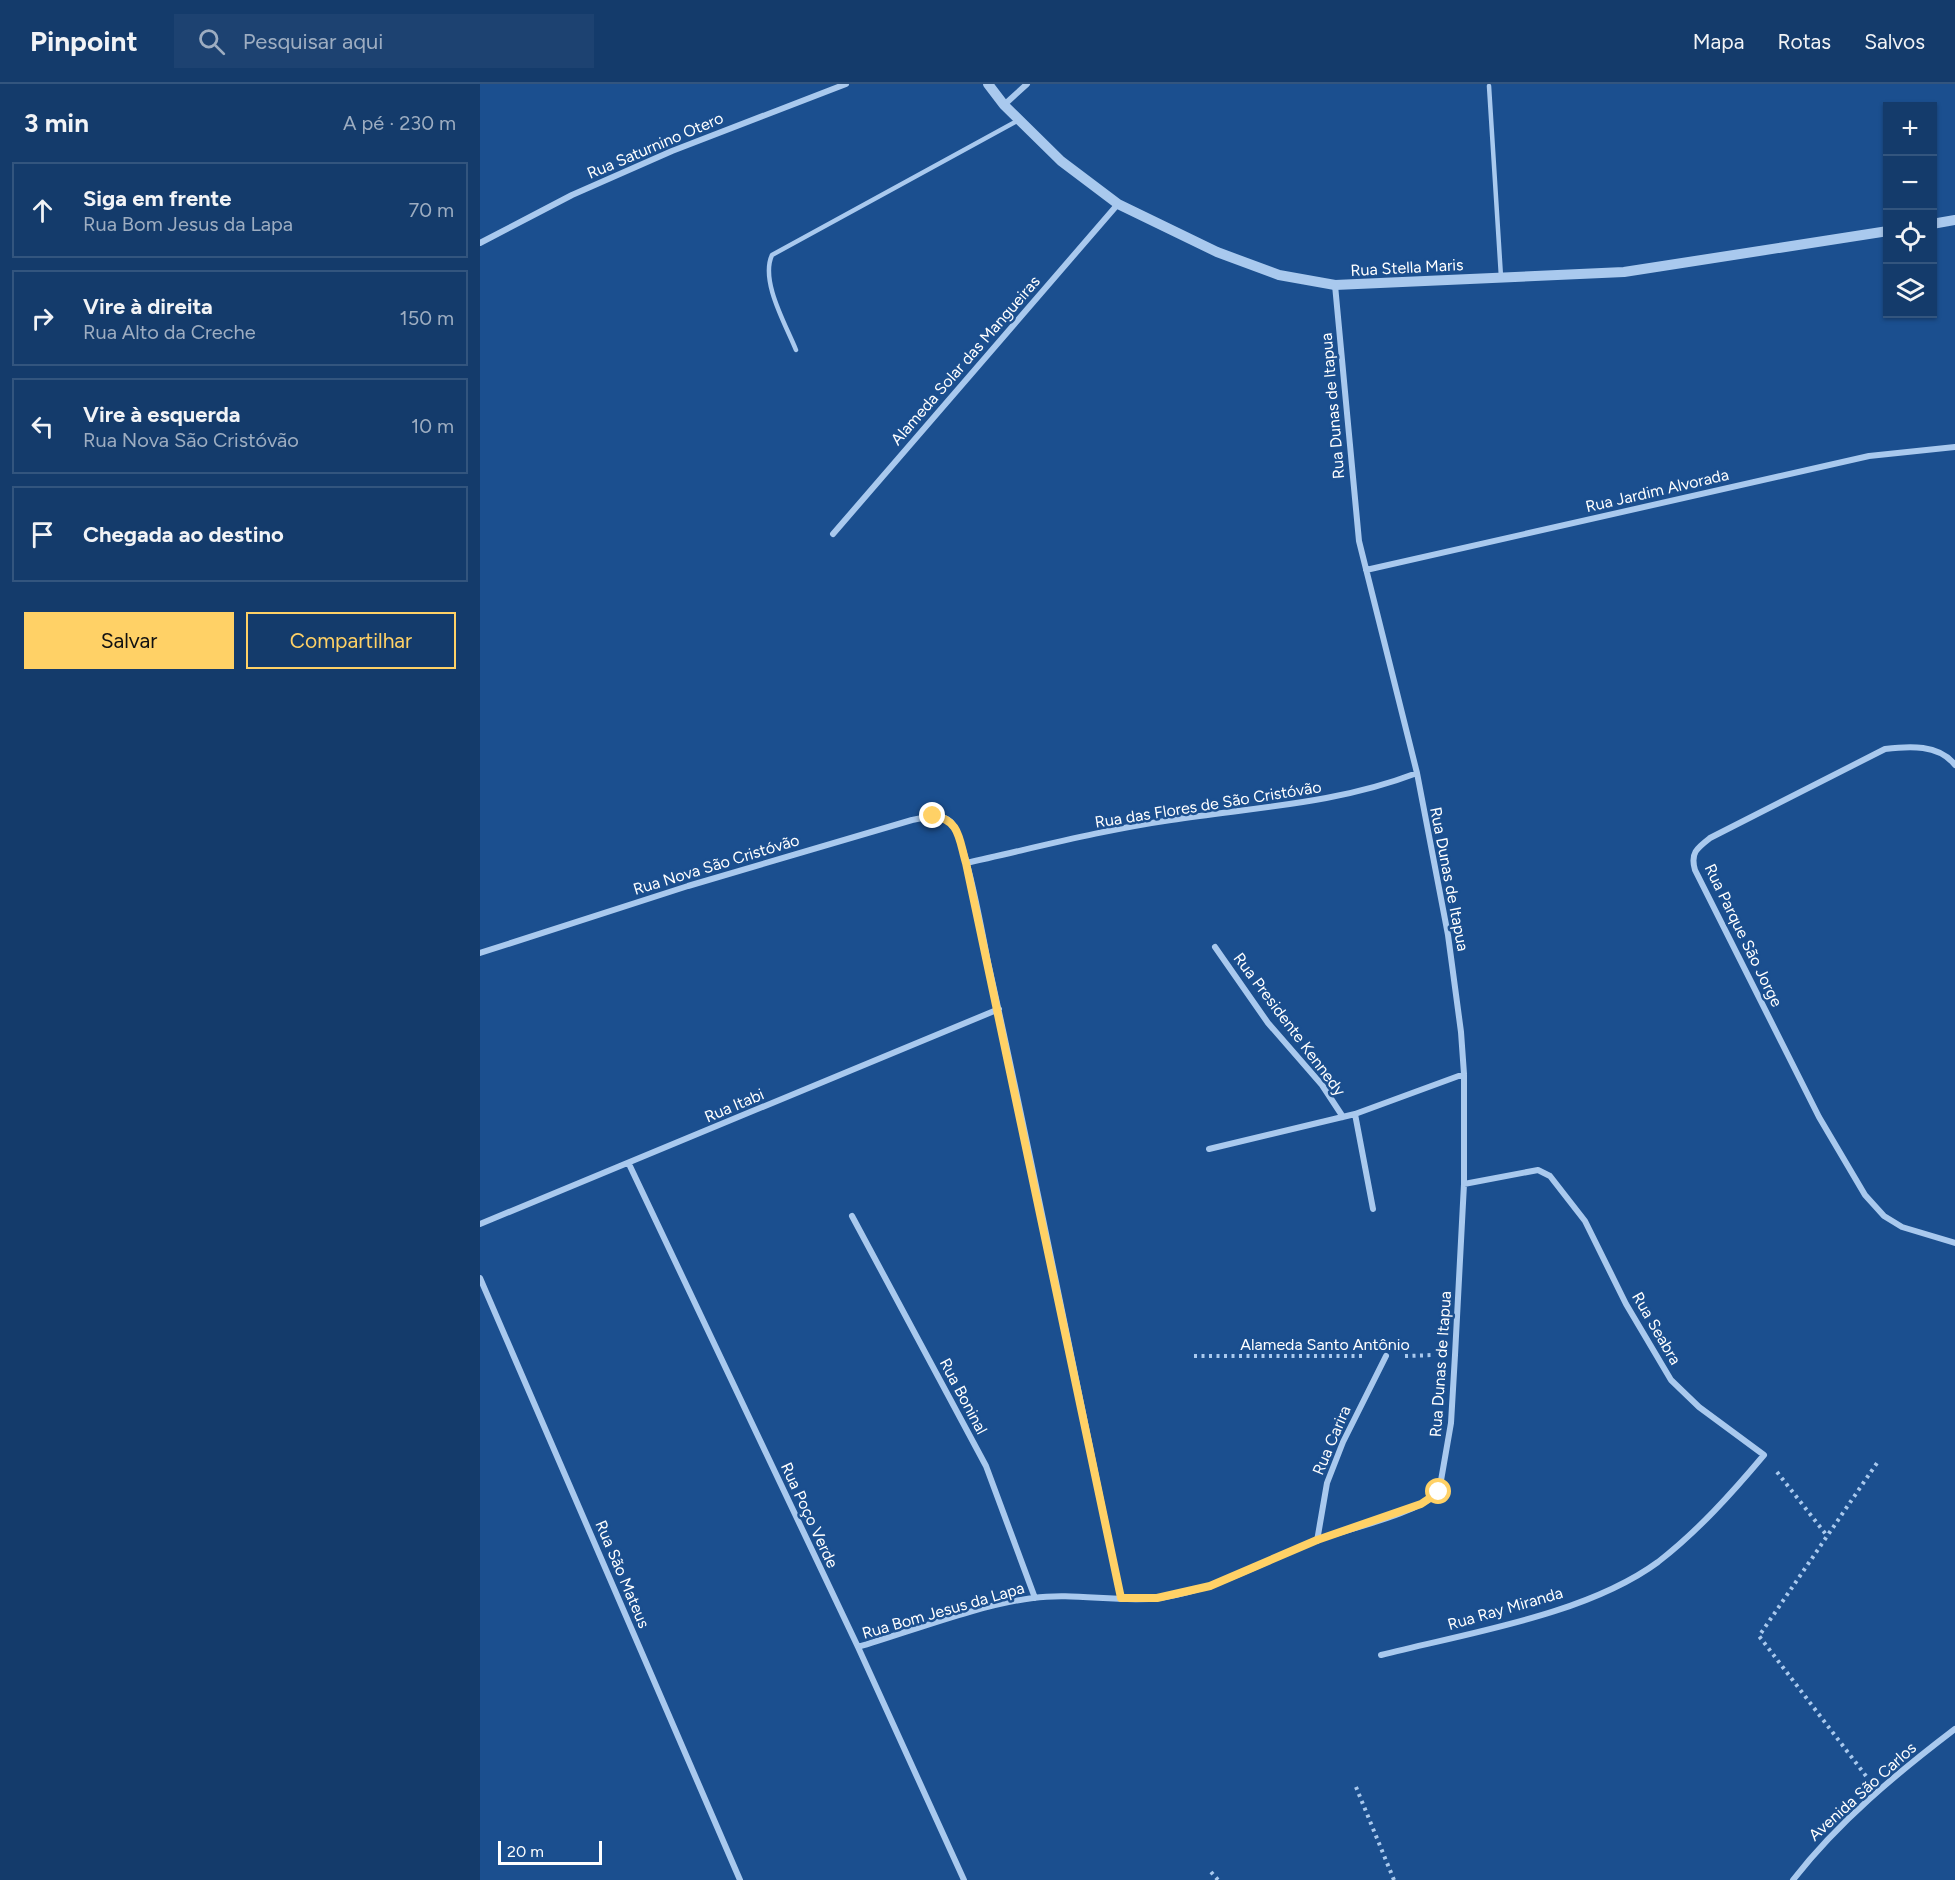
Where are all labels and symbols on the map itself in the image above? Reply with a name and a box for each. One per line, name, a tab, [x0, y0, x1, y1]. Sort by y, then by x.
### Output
street label: Rua Saturnino Otero	[584, 108, 726, 183]
street label: Rua Stella Maris	[1350, 255, 1464, 280]
street label: Alameda Solar das Mangueiras	[887, 272, 1044, 449]
street label: Rua Dunas de Itapua	[1317, 332, 1348, 480]
street label: Rua Jardim Alvorada	[1584, 465, 1731, 516]
street label: Rua das Flores de São Cristóvão	[1093, 777, 1323, 832]
route end	[919, 802, 945, 828]
street label: Rua Dunas de Itapua	[1426, 805, 1473, 953]
street label: Rua Nova São Cristóvão	[631, 830, 802, 899]
street label: Rua Parque São Jorge	[1701, 861, 1787, 1010]
street label: Rua Presidente Kennedy	[1230, 949, 1350, 1100]
street label: Rua Itabi	[702, 1084, 767, 1126]
street label: Rua Seabra	[1628, 1289, 1685, 1368]
street label: Rua Dunas de Itapua	[1426, 1290, 1455, 1438]
street label: Alameda Santo Antônio	[1240, 1335, 1410, 1354]
street label: Rua Boninal	[936, 1355, 992, 1438]
street label: Rua Carira	[1308, 1403, 1355, 1478]
street label: Rua Poço Verde	[777, 1460, 842, 1571]
route start	[1425, 1478, 1451, 1504]
street label: Rua São Mateus	[591, 1518, 654, 1631]
street label: Rua Bom Jesus da Lapa	[860, 1578, 1027, 1643]
street label: Rua Ray Miranda	[1445, 1583, 1565, 1634]
street label: Avenida São Carlos	[1805, 1738, 1920, 1845]
scale bar	[498, 1838, 602, 1866]

